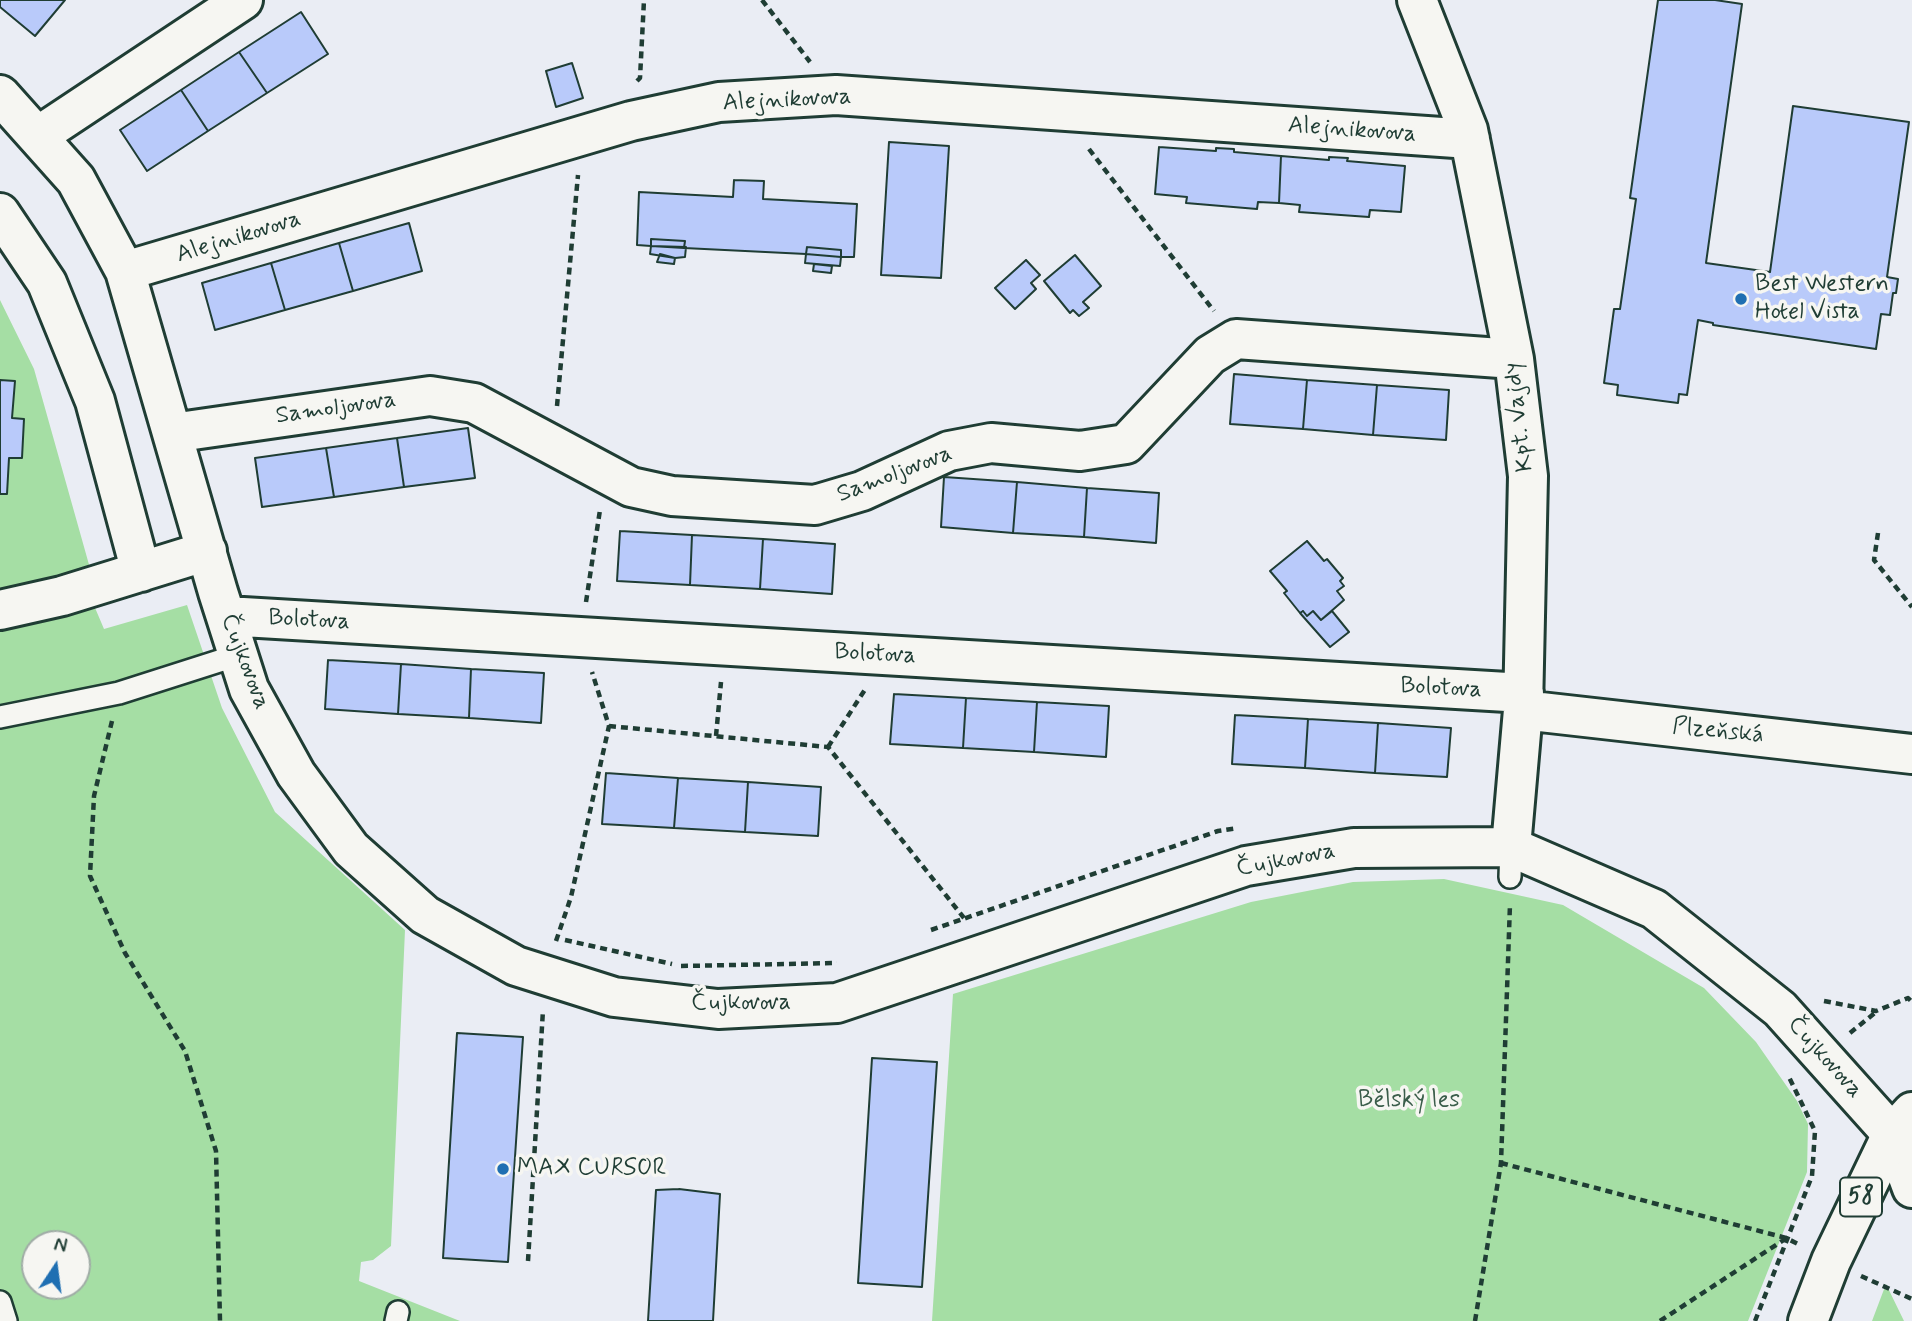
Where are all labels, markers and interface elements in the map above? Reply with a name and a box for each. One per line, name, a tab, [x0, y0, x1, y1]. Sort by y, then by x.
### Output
street label: Alejnikovova	[722, 83, 852, 119]
street label: Alejnikovova	[1287, 112, 1417, 150]
street label: Alejnikovova	[173, 205, 305, 271]
place label: Best Western Hotel Vista	[1755, 271, 1889, 327]
marker: Best Western Hotel Vista	[1733, 291, 1749, 307]
street label: Kpt. Vajdy	[1499, 361, 1541, 473]
street label: Samoljovova	[274, 386, 398, 432]
street label: Samoljovova	[833, 440, 957, 510]
street label: Bolotova	[267, 604, 351, 638]
street label: Čujkovova	[213, 610, 275, 714]
street label: Bolotova	[833, 638, 917, 672]
street label: Bolotova	[1399, 672, 1483, 706]
street label: Plzeňská	[1671, 713, 1765, 751]
street label: Čujkovova	[1234, 837, 1338, 885]
street label: Čujkovova	[691, 990, 791, 1018]
street label: Čujkovova	[1780, 1011, 1868, 1105]
park label: Bělský les	[1358, 1087, 1460, 1115]
place label: MAX CURSOR	[517, 1155, 666, 1183]
marker: MAX CURSOR	[495, 1161, 511, 1177]
road number: 58	[1840, 1178, 1882, 1216]
north arrow	[21, 1230, 91, 1300]
text: N	[51, 1232, 69, 1260]

